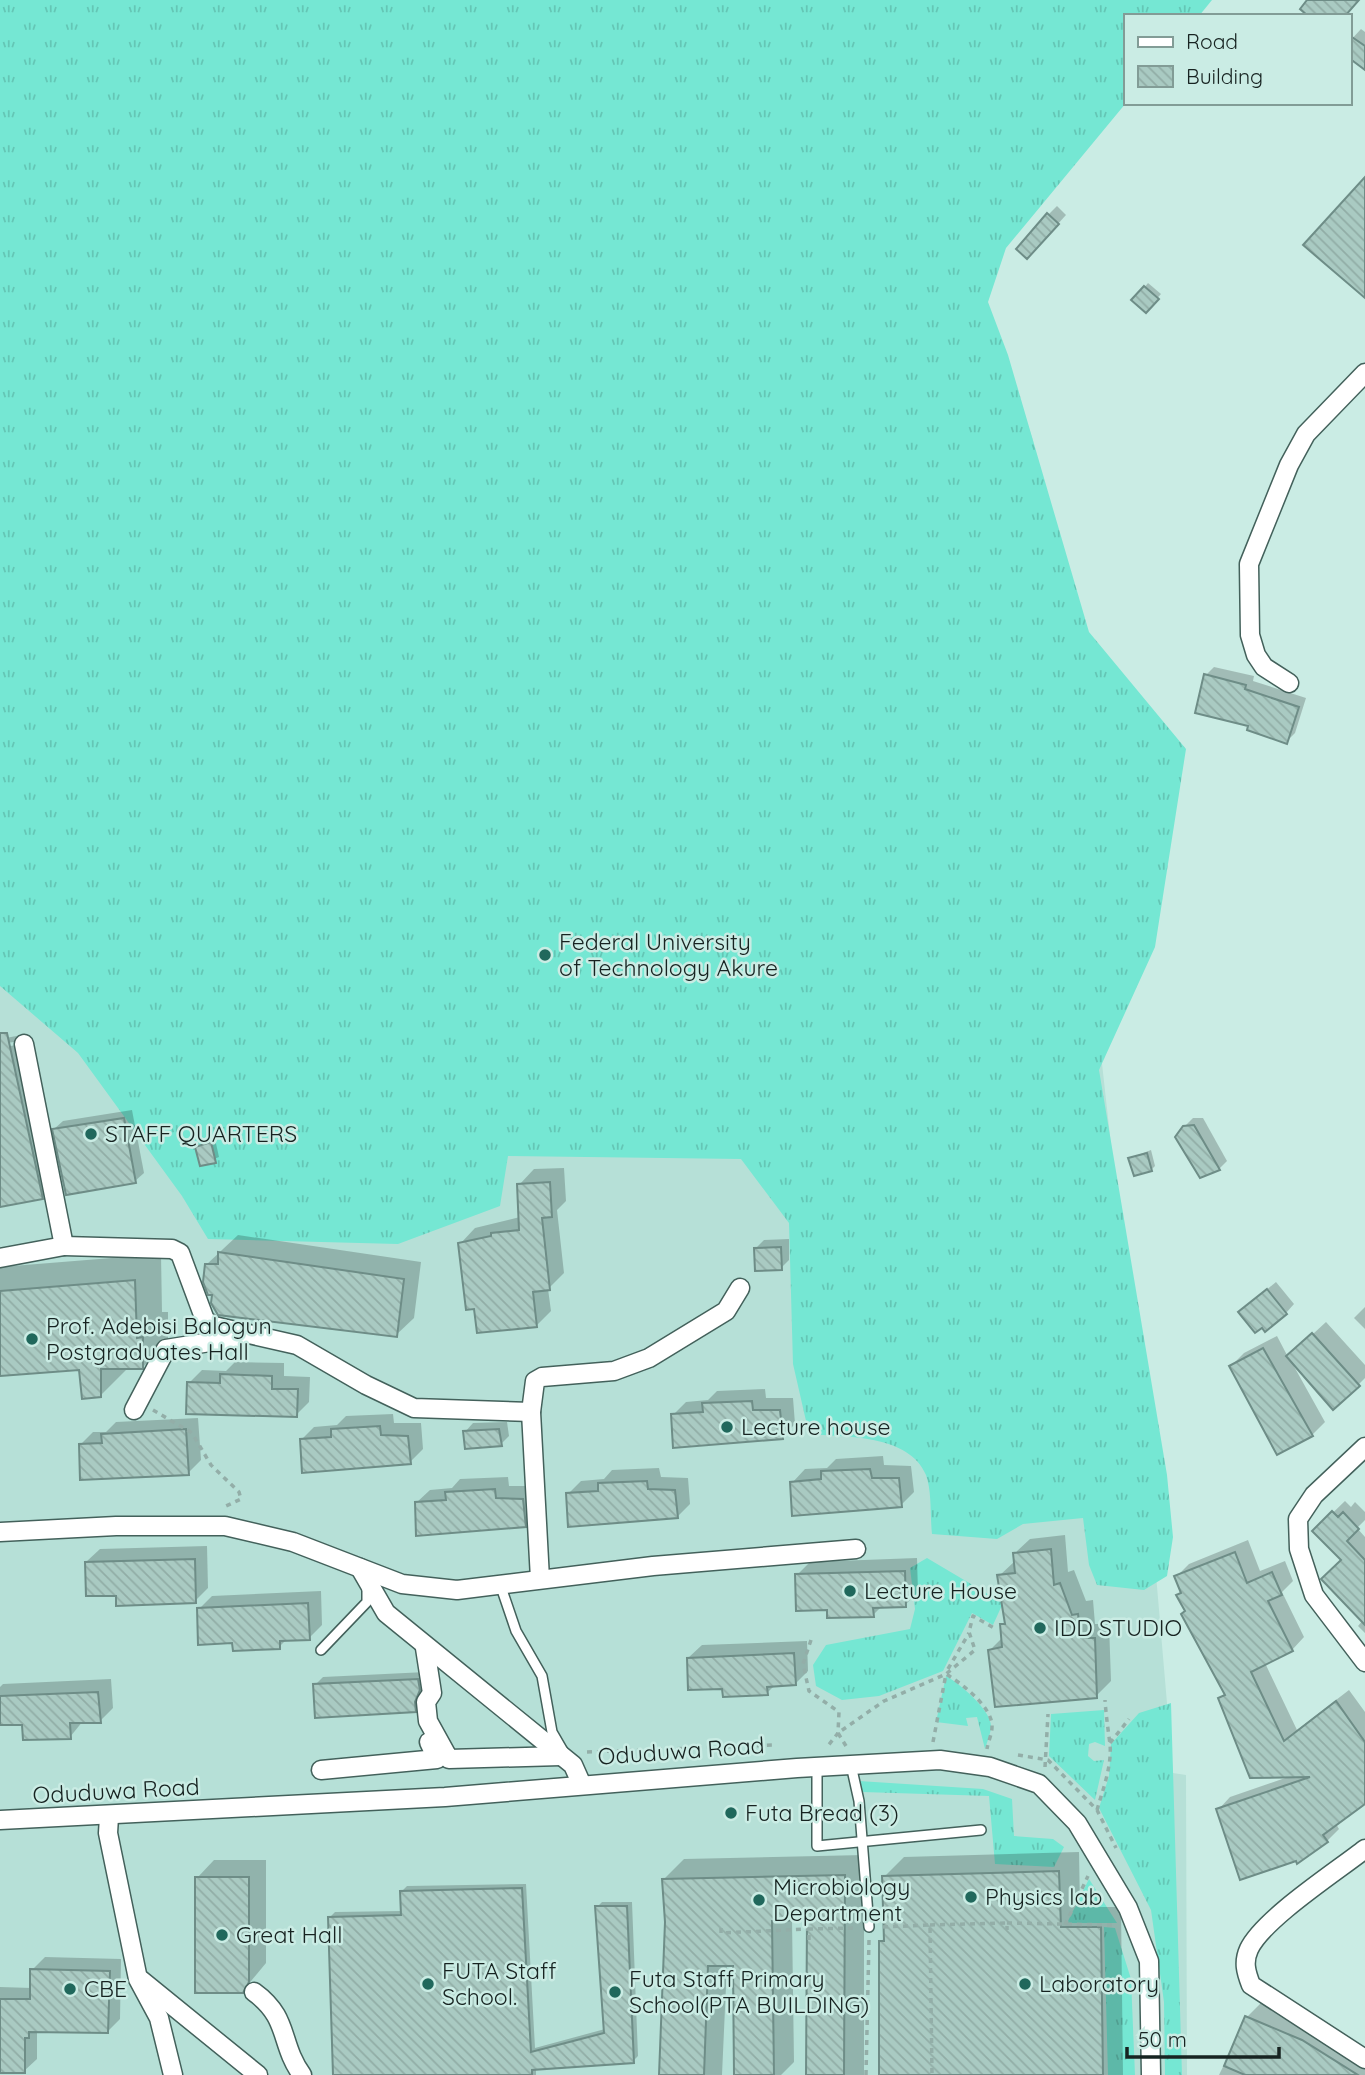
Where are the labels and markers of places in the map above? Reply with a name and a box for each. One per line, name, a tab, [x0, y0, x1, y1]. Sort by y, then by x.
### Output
place label: Federal University of Technology Akure	[559, 927, 778, 982]
marker: Federal University of Technology Akure	[537, 947, 553, 963]
place label: STAFF QUARTERS	[105, 1119, 297, 1148]
marker: STAFF QUARTERS	[83, 1126, 99, 1142]
place label: Prof. Adebisi Balogun Postgraduates Hall	[46, 1311, 272, 1366]
marker: Prof. Adebisi Balogun Postgraduates Hall	[24, 1331, 40, 1347]
place label: Lecture house	[741, 1412, 890, 1441]
marker: Lecture house	[719, 1419, 735, 1435]
place label: Lecture House	[864, 1576, 1017, 1605]
marker: Lecture House	[842, 1583, 858, 1599]
place label: IDD STUDIO	[1054, 1613, 1182, 1642]
marker: IDD STUDIO	[1032, 1620, 1048, 1636]
place label: Futa Bread (3)	[745, 1798, 899, 1827]
marker: Futa Bread (3)	[723, 1805, 739, 1821]
place label: Microbiology Department	[773, 1872, 910, 1927]
place label: Physics lab	[985, 1882, 1102, 1911]
marker: Physics lab	[963, 1889, 979, 1905]
marker: Microbiology Department	[751, 1892, 767, 1908]
place label: Great Hall	[236, 1920, 343, 1949]
marker: Great Hall	[214, 1927, 230, 1943]
place label: FUTA Staff School.	[442, 1956, 557, 2011]
place label: Futa Staff Primary School(PTA BUILDING)	[629, 1964, 869, 2019]
place label: Laboratory	[1039, 1969, 1159, 1998]
place label: CBE	[84, 1974, 127, 2003]
marker: FUTA Staff School.	[420, 1976, 436, 1992]
marker: Laboratory	[1017, 1976, 1033, 1992]
marker: CBE	[62, 1981, 78, 1997]
marker: Futa Staff Primary School(PTA BUILDING)	[607, 1984, 623, 2000]

